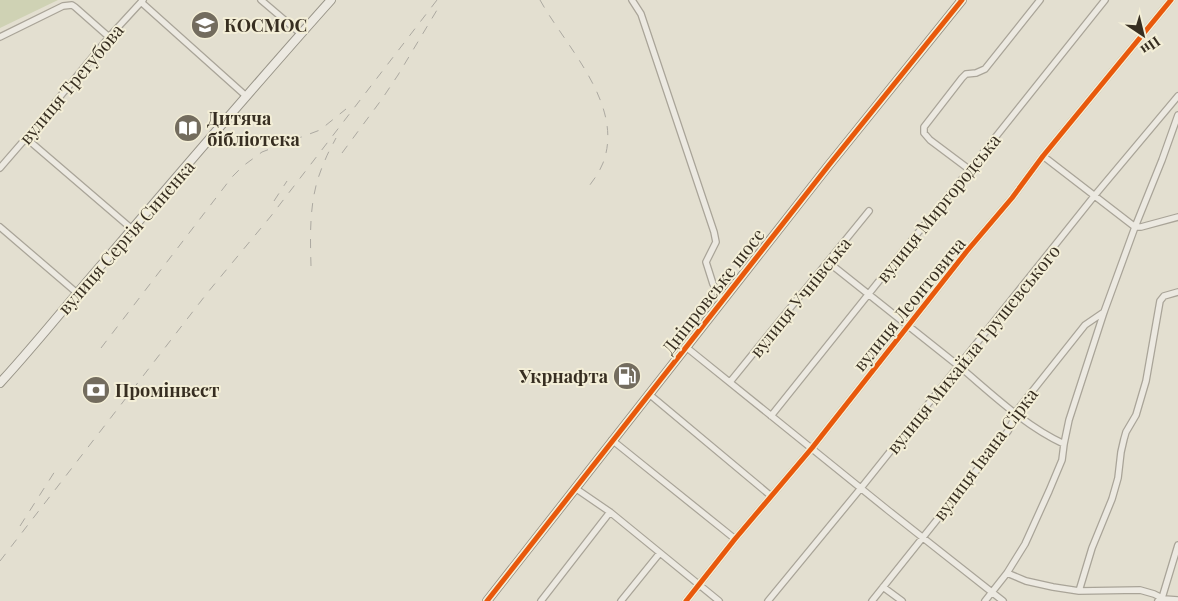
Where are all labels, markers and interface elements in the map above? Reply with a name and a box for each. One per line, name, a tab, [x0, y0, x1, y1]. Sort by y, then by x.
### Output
school or university icon: КОСМОС	[190, 10, 220, 40]
north arrow	[1118, 10, 1168, 60]
place label: КОСМОС	[224, 13, 307, 37]
street label: вулиця Трегубова	[13, 19, 129, 149]
text: Пн	[1137, 33, 1164, 60]
place label: Дитяча бібліотека	[207, 106, 300, 151]
library icon: Дитяча бібліотека	[173, 113, 203, 143]
street label: вулиця Миргородська	[870, 128, 1006, 287]
street label: вулиця Сергія Синенка	[52, 155, 200, 319]
street label: Дніпровське шосе	[656, 223, 770, 359]
street label: вулиця Учнівська	[744, 232, 856, 362]
street label: вулиця Леонтовича	[848, 232, 970, 376]
street label: вулиця Михайла Грушевського	[881, 239, 1065, 459]
fuel station icon: Укрнафта	[612, 361, 642, 391]
place label: Укрнафта	[518, 364, 609, 388]
bank icon: Промінвест	[81, 375, 111, 405]
place label: Промінвест	[115, 378, 220, 402]
street label: вулиця Івана Сірка	[927, 383, 1043, 525]

